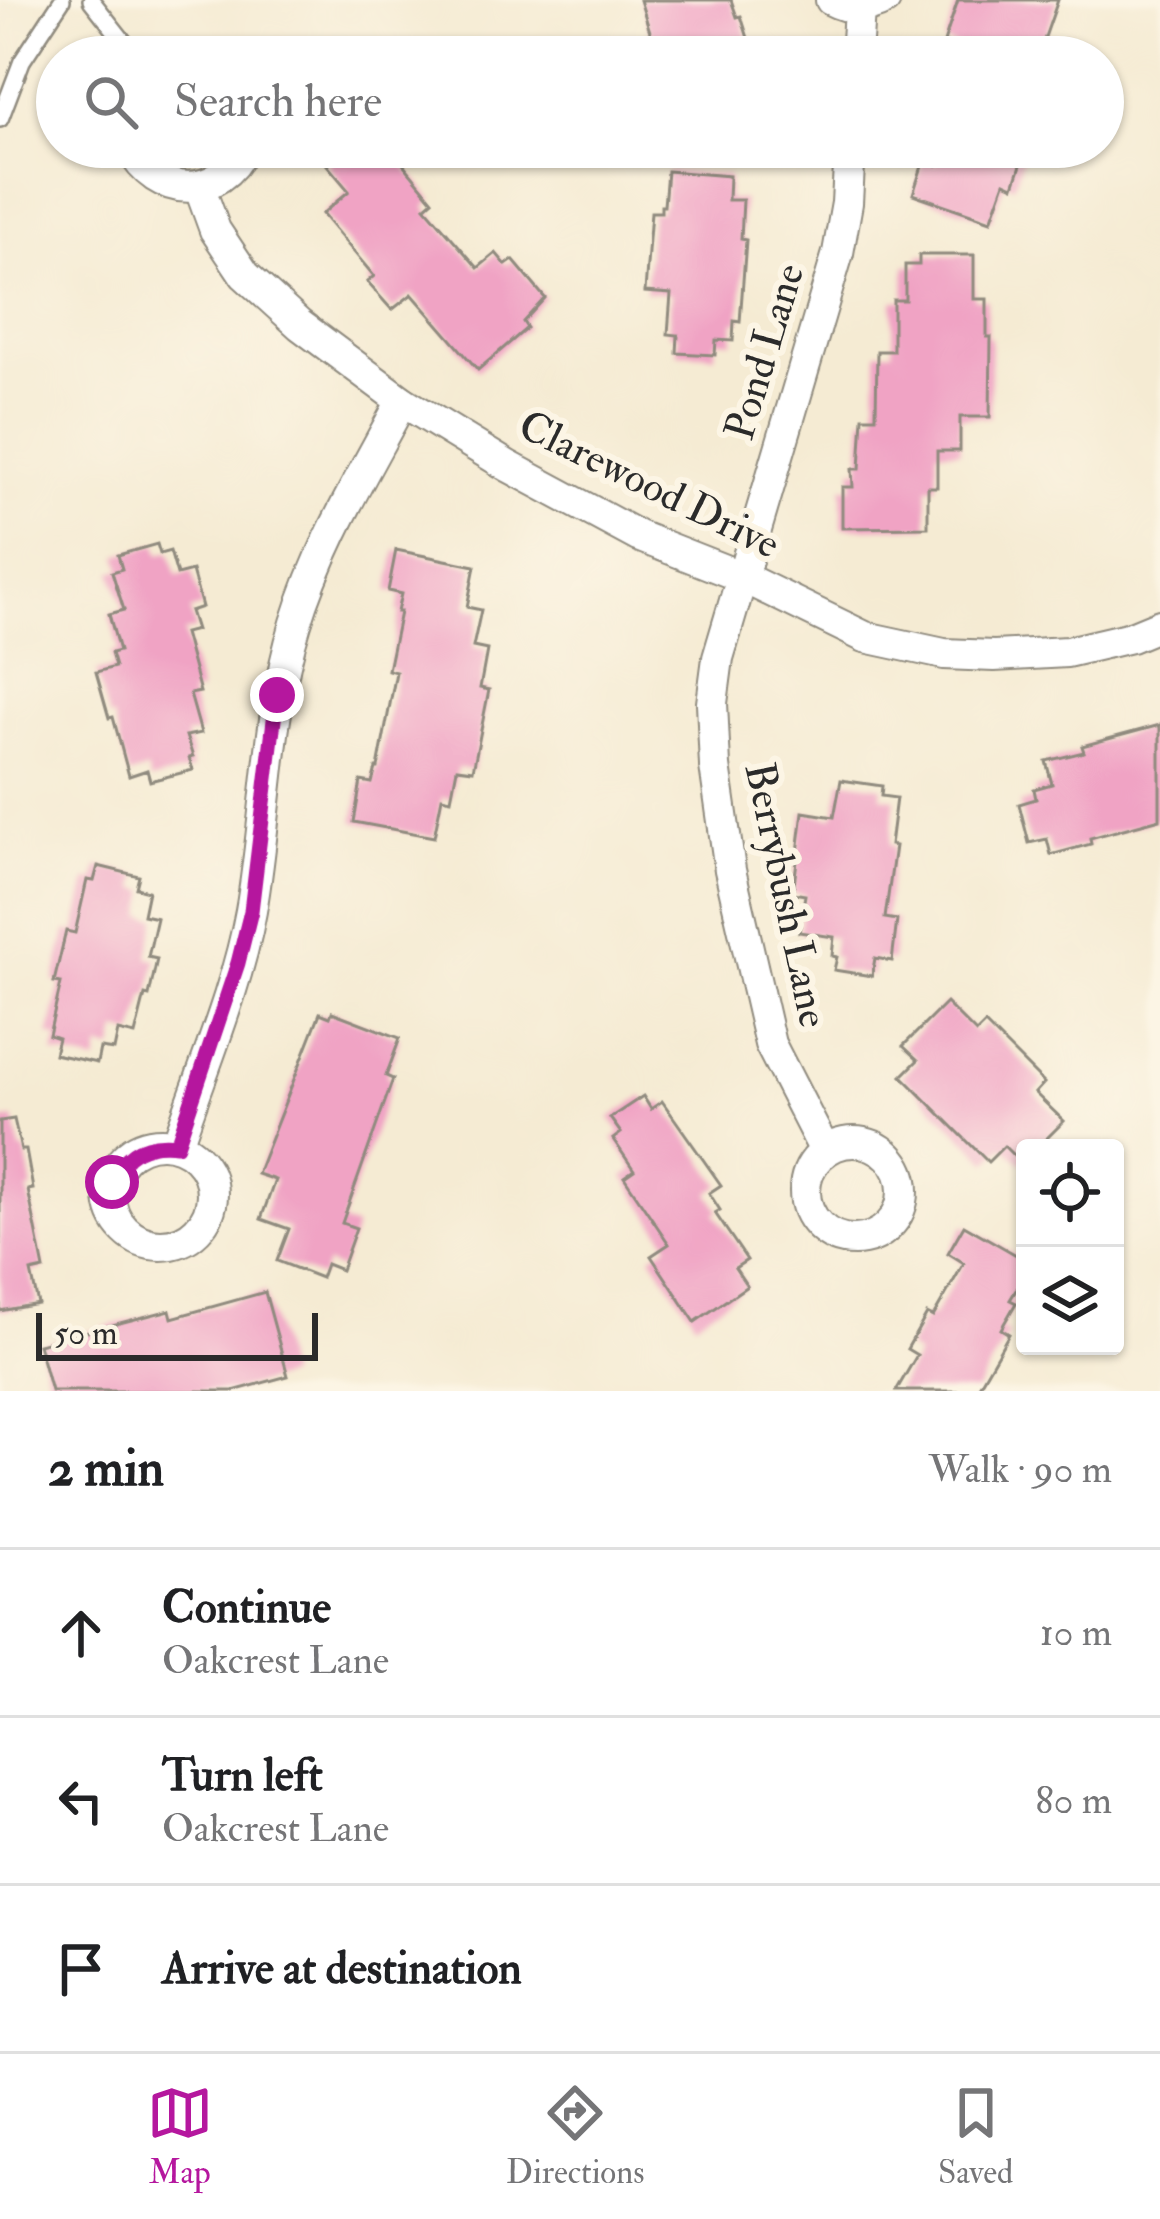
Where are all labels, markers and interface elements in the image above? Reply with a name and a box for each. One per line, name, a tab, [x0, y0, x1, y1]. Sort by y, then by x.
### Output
search box	[36, 36, 1124, 168]
icon: search	[78, 69, 144, 135]
text: Search here	[174, 74, 382, 130]
street label: Pond Lane	[714, 258, 816, 446]
street label: Clarewood Drive	[510, 399, 788, 571]
route end	[250, 668, 304, 722]
street label: Berrybush Lane	[733, 758, 839, 1032]
map controls	[1016, 1139, 1124, 1355]
button: locate	[1016, 1139, 1124, 1247]
route start	[85, 1155, 139, 1209]
button: layers	[1016, 1247, 1124, 1355]
scale bar	[36, 1307, 318, 1360]
text: 50 m	[54, 1313, 118, 1354]
text: 2 min	[48, 1437, 164, 1501]
text: Walk · 90 m	[929, 1445, 1112, 1494]
text: Continue	[162, 1580, 331, 1636]
icon: ahead	[48, 1600, 114, 1666]
text: 10 m	[1040, 1608, 1112, 1657]
text: Oakcrest Lane	[162, 1636, 389, 1685]
text: Turn left	[162, 1748, 323, 1804]
icon: left	[48, 1768, 114, 1834]
text: 80 m	[1035, 1776, 1112, 1825]
text: Oakcrest Lane	[162, 1804, 389, 1853]
icon: arrive	[48, 1936, 114, 2002]
text: Arrive at destination	[162, 1941, 522, 1997]
tab: Map	[147, 2080, 213, 2193]
tab: Directions	[506, 2080, 645, 2193]
tab: Saved	[938, 2080, 1013, 2193]

